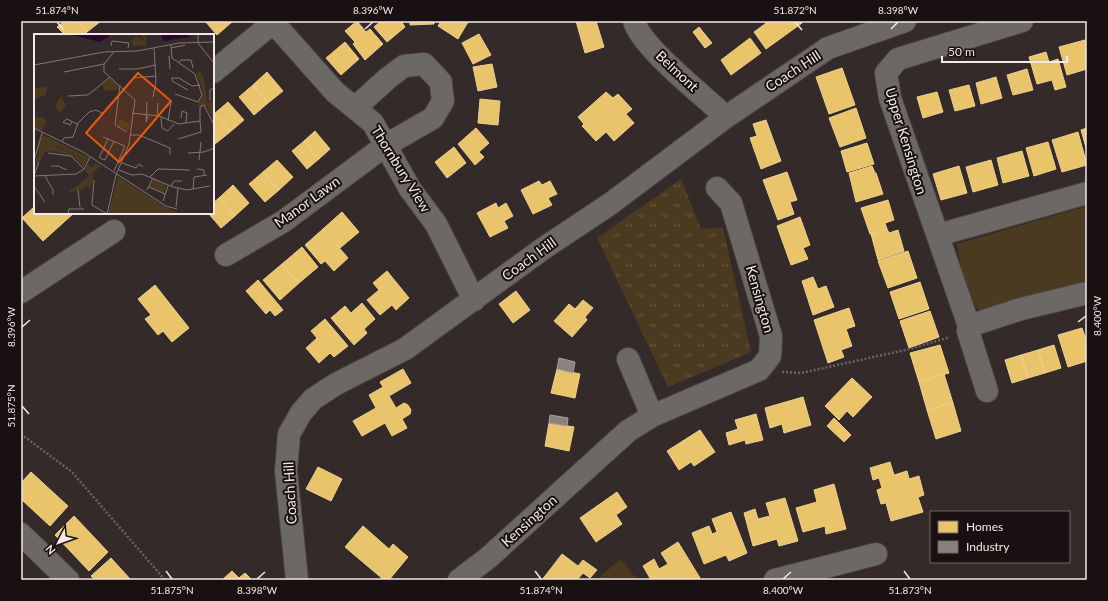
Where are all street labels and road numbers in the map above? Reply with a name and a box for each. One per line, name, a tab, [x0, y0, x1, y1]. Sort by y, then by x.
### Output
street label: Coach Hill	[762, 46, 824, 95]
street label: Belmont	[653, 47, 702, 95]
street label: Upper Kensington	[882, 85, 931, 196]
street label: Thornbury View	[368, 122, 435, 215]
street label: Manor Lawn	[271, 172, 343, 231]
street label: Coach Hill	[498, 233, 559, 284]
street label: Kensington	[743, 263, 778, 334]
street label: Coach Hill	[279, 461, 300, 525]
street label: Kensington	[497, 491, 560, 550]

